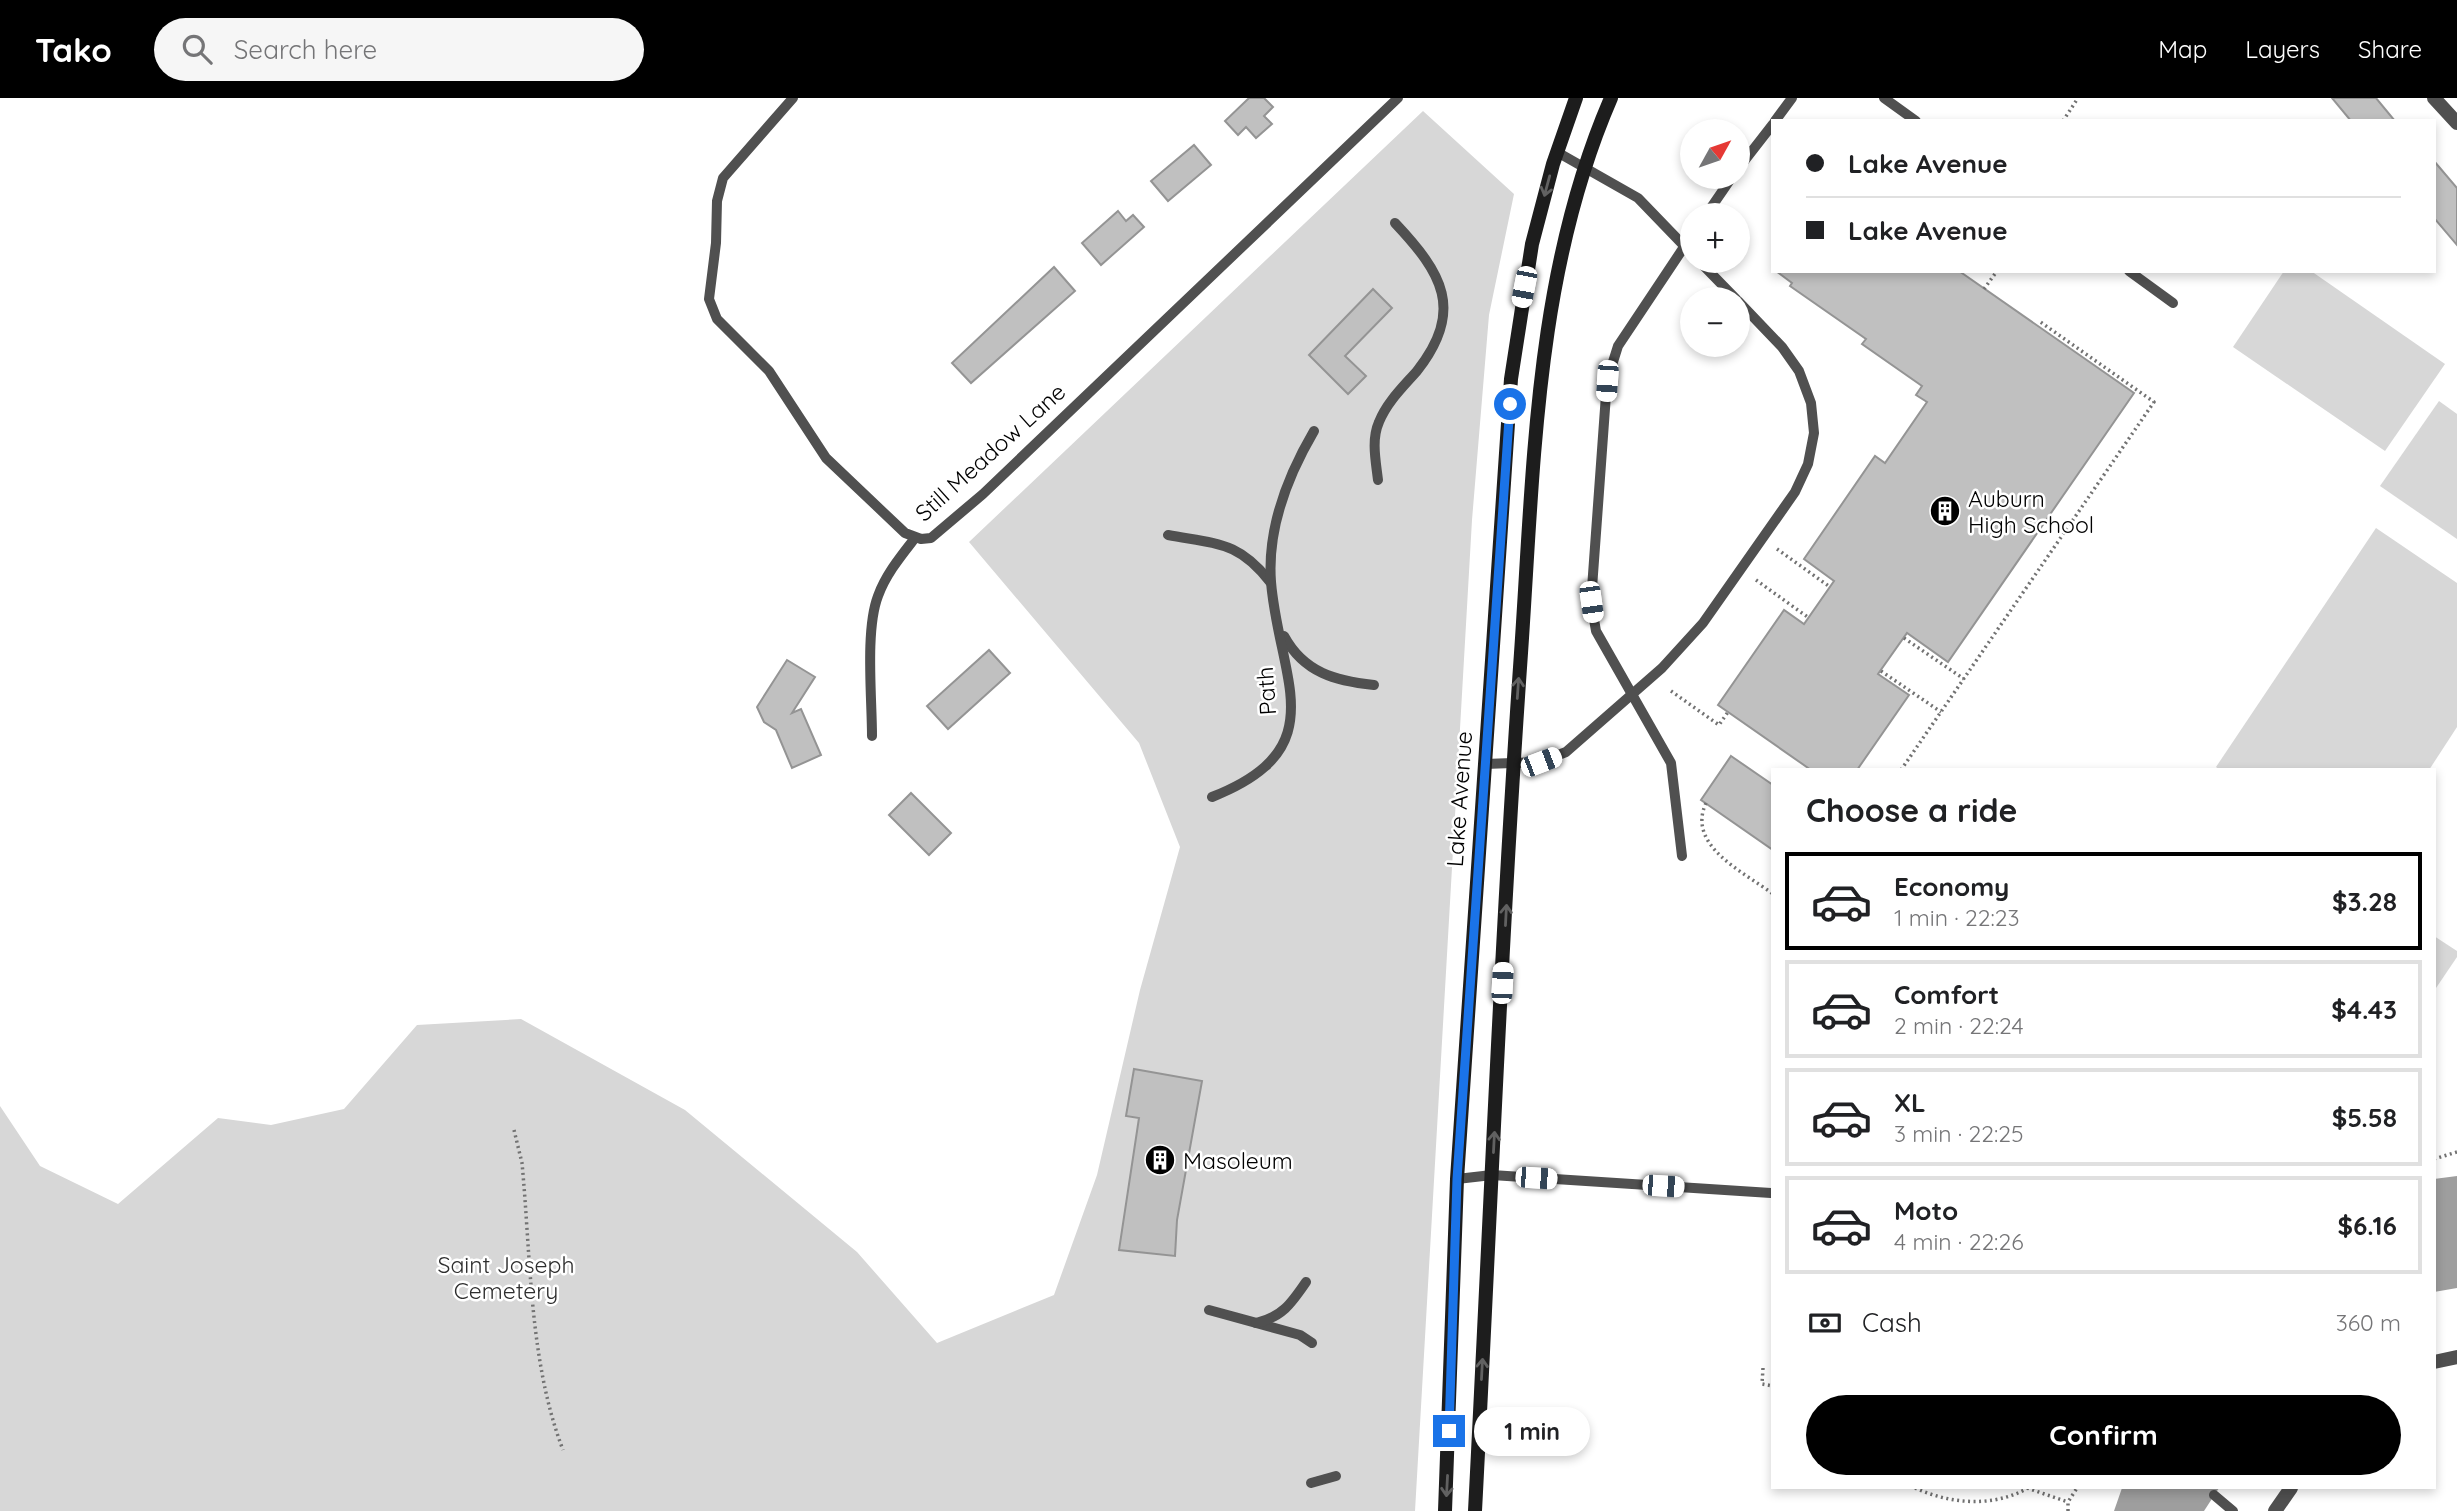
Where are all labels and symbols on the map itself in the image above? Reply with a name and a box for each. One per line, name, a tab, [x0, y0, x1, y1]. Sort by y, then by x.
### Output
north arrow	[1680, 119, 1750, 189]
one-way arrow	[1540, 174, 1553, 197]
car	[1510, 264, 1539, 310]
car	[1596, 359, 1619, 403]
street label: Still Meadow Lane	[909, 377, 1071, 527]
route start	[1494, 388, 1526, 420]
place label: Auburn High School	[1968, 484, 2094, 539]
building icon: Auburn High School	[1928, 494, 1962, 528]
car	[1578, 580, 1605, 624]
street label: Path	[1250, 666, 1282, 716]
one-way arrow	[1512, 677, 1525, 700]
street label: Lake Avenue	[1440, 730, 1478, 868]
car	[1518, 745, 1565, 779]
one-way arrow	[1499, 904, 1512, 927]
car	[1491, 961, 1514, 1005]
one-way arrow	[1488, 1131, 1501, 1154]
building icon: Masoleum	[1143, 1143, 1177, 1177]
place label: Masoleum	[1183, 1146, 1293, 1175]
car	[1515, 1166, 1558, 1190]
car	[1642, 1174, 1685, 1198]
park label: Saint Joseph Cemetery	[438, 1250, 575, 1305]
one-way arrow	[1476, 1358, 1489, 1381]
callout: 1 min	[1474, 1406, 1589, 1456]
route end	[1433, 1415, 1465, 1447]
one-way arrow	[1440, 1474, 1453, 1497]

